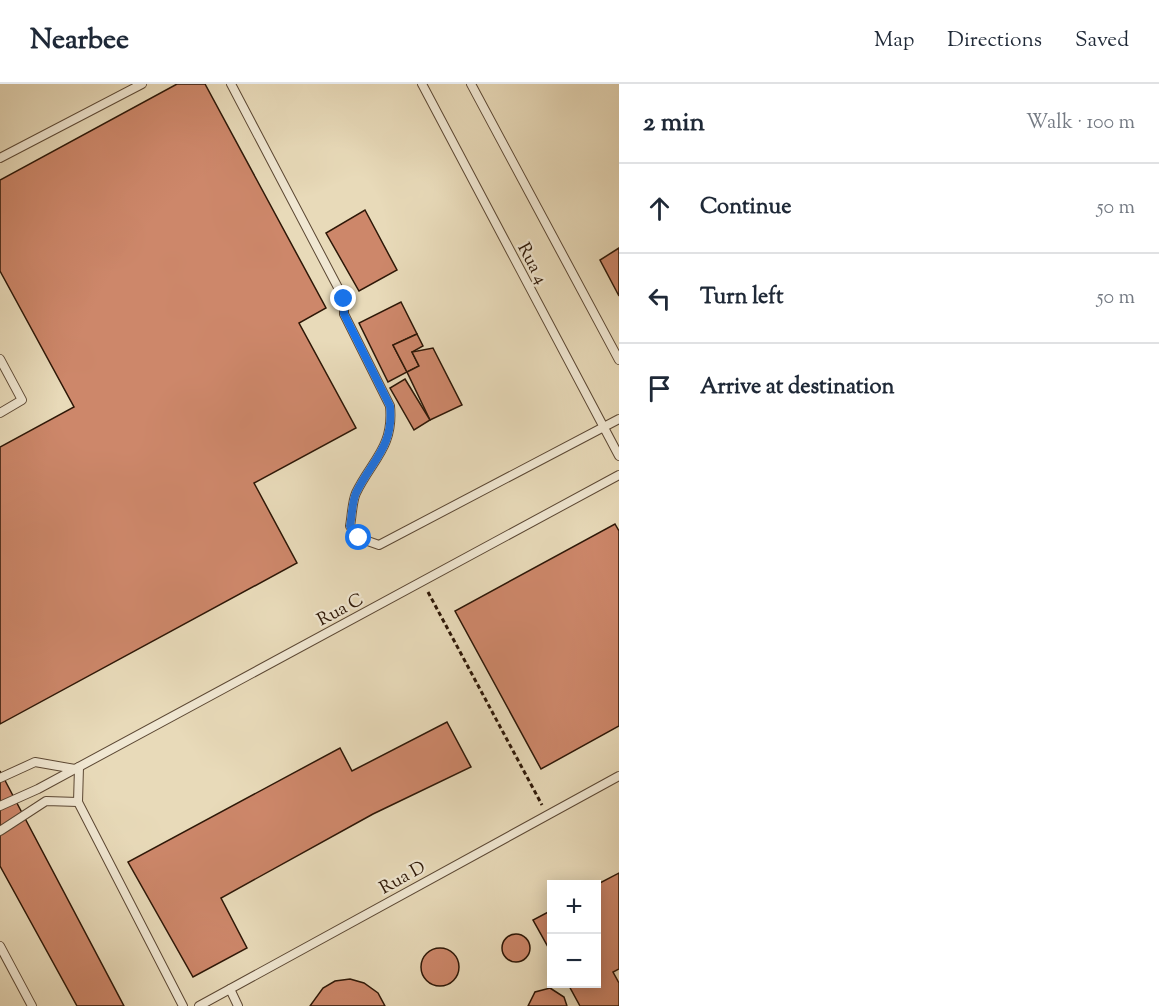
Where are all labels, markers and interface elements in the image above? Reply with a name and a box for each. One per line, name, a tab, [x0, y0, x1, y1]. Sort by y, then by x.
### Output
text: Nearbee	[30, 21, 129, 61]
text: Map	[874, 26, 914, 56]
text: Directions	[947, 26, 1042, 56]
text: Saved	[1075, 26, 1129, 56]
text: 2 min	[643, 105, 705, 142]
text: Walk · 100 m	[1026, 109, 1135, 138]
icon: ahead	[643, 192, 676, 225]
text: Continue	[700, 192, 791, 224]
text: 50 m	[1097, 194, 1135, 223]
street label: Rua 4	[509, 238, 553, 289]
icon: left	[643, 282, 676, 315]
text: Turn left	[700, 282, 783, 314]
text: 50 m	[1097, 284, 1135, 313]
route end	[330, 285, 356, 311]
icon: arrive	[643, 372, 676, 405]
text: Arrive at destination	[700, 372, 895, 404]
route start	[345, 524, 371, 550]
street label: Rua C	[313, 588, 369, 634]
street label: Rua D	[375, 855, 431, 902]
map controls	[547, 880, 601, 988]
button: +	[547, 880, 601, 934]
button: −	[547, 934, 601, 988]

